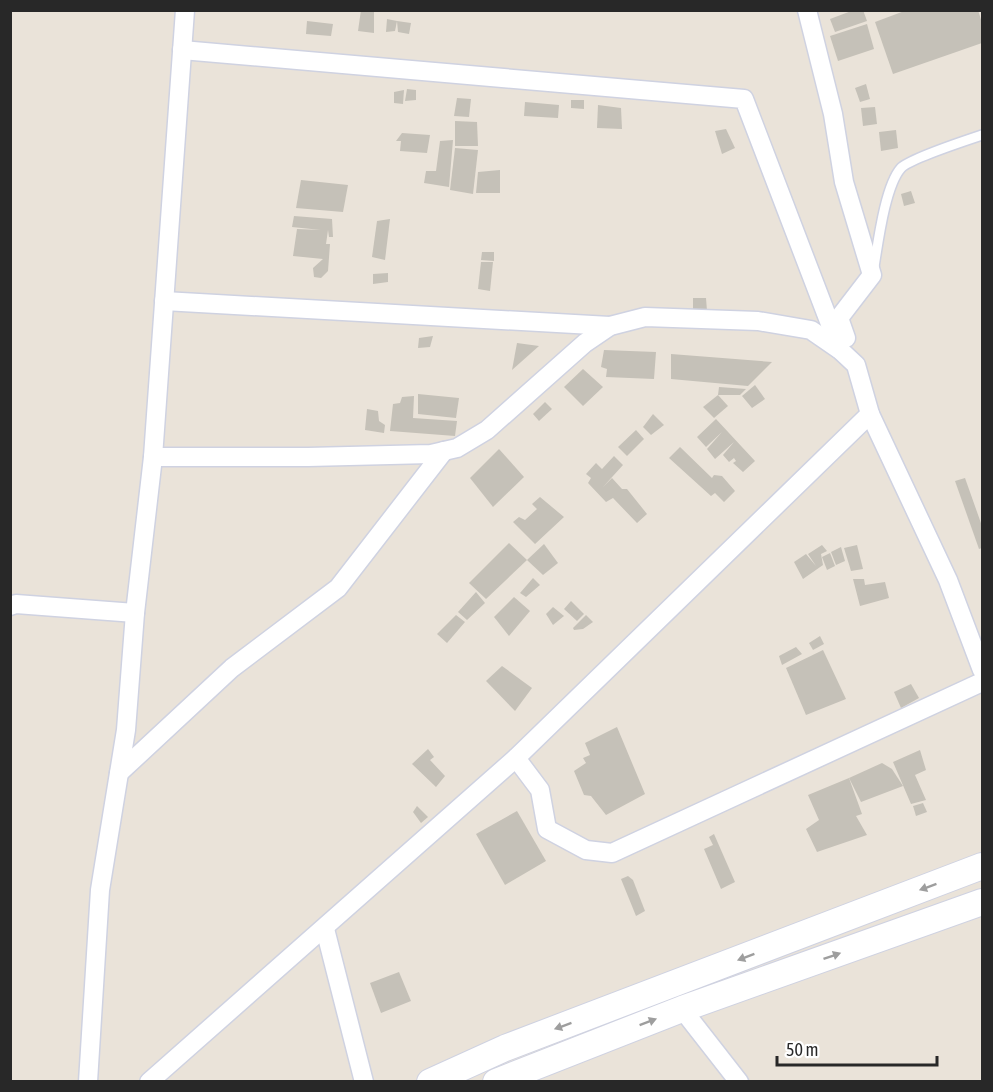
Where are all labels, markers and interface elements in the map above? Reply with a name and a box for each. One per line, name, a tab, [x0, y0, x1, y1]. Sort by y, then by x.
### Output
one-way arrow	[918, 882, 936, 892]
one-way arrow	[823, 951, 841, 961]
one-way arrow	[737, 953, 755, 962]
one-way arrow	[640, 1017, 658, 1027]
one-way arrow	[554, 1021, 572, 1031]
scale bar	[777, 1029, 938, 1067]
text: 50 m	[786, 1039, 818, 1060]

